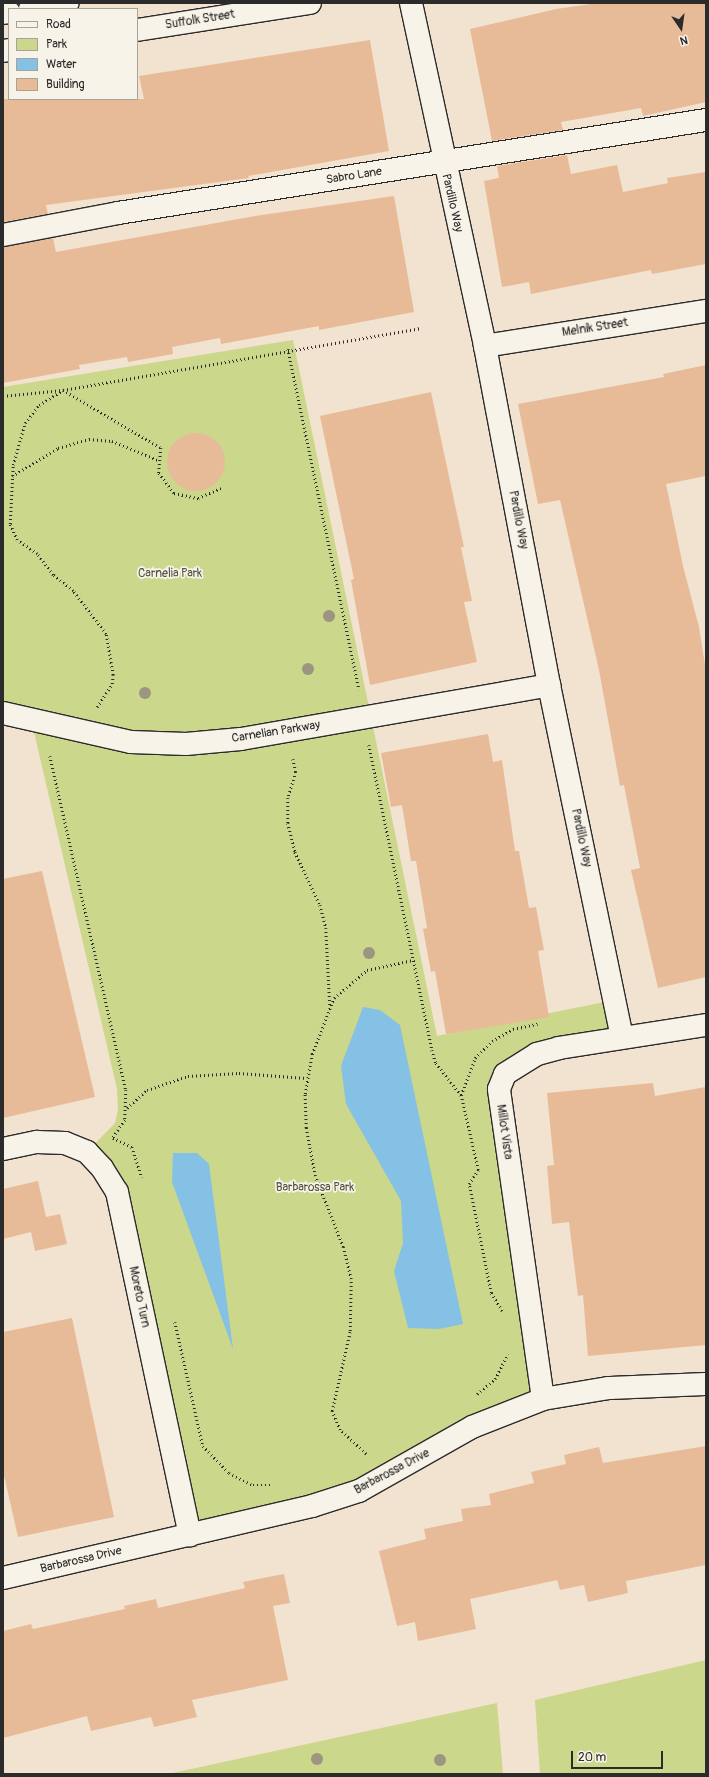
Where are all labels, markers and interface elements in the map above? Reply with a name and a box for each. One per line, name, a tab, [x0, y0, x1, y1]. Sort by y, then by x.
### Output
street label: Suffolk Street	[164, 7, 236, 33]
legend	[8, 8, 138, 100]
north arrow	[661, 8, 701, 48]
text: Road	[46, 17, 71, 32]
text: N	[679, 33, 689, 47]
text: Park	[46, 37, 67, 52]
text: Water	[46, 57, 77, 72]
text: Building	[46, 77, 85, 92]
street label: Sabro Lane	[325, 164, 383, 188]
street label: Pardillo Way	[438, 172, 466, 234]
street label: Melnik Street	[561, 316, 629, 340]
street label: Pardillo Way	[505, 489, 531, 551]
park label: Carnelia Park	[138, 567, 202, 581]
street label: Carnelian Parkway	[231, 718, 321, 746]
street label: Pardillo Way	[568, 807, 594, 869]
street label: Millot Vista	[493, 1104, 515, 1160]
park label: Barbarossa Park	[276, 1181, 354, 1195]
street label: Moreto Turn	[125, 1265, 153, 1329]
street label: Barbarossa Drive	[352, 1446, 432, 1498]
street label: Barbarossa Drive	[39, 1544, 123, 1576]
scale bar	[573, 1743, 665, 1769]
text: 20 m	[578, 1750, 606, 1765]

